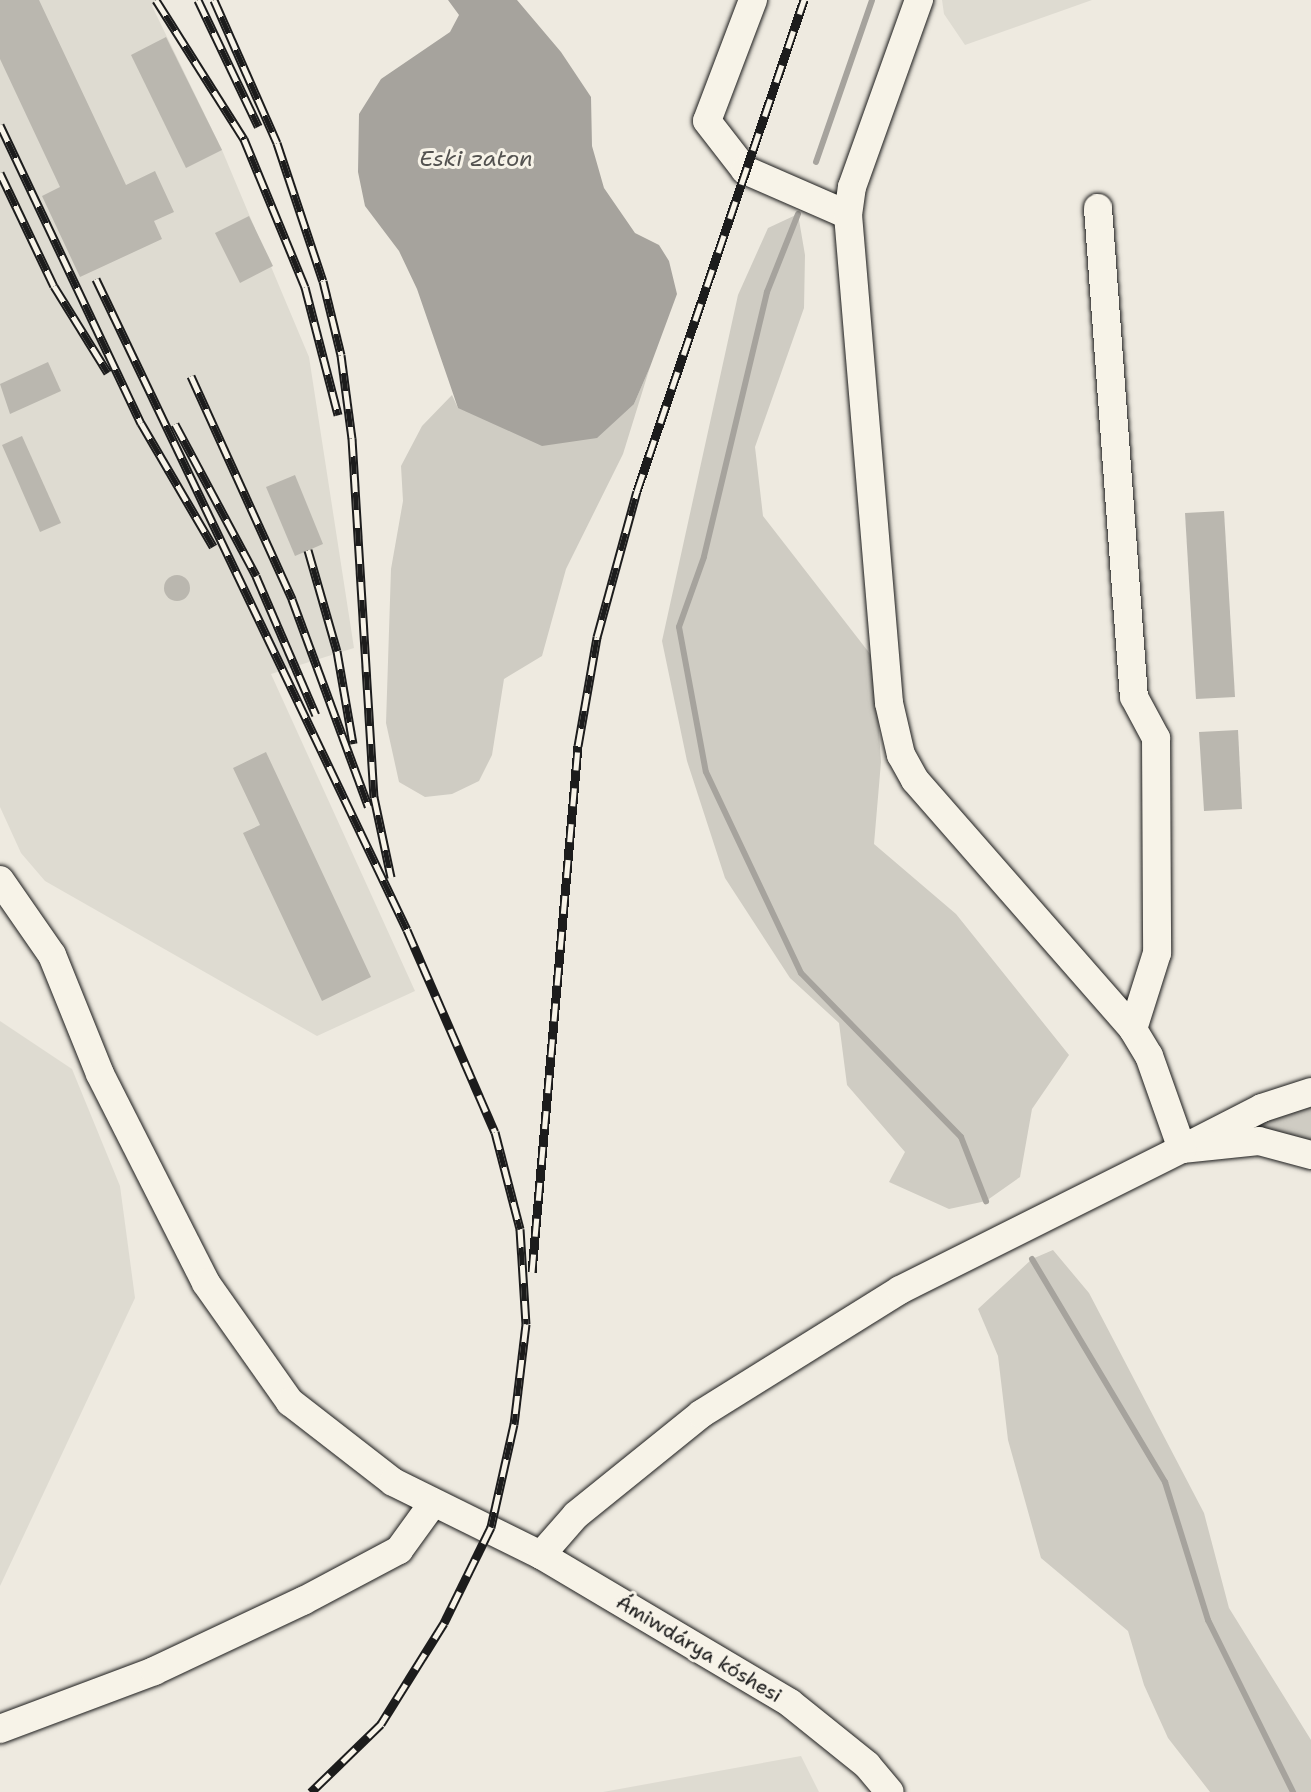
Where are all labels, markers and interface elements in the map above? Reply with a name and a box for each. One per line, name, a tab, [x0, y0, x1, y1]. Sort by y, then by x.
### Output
water label: Eski zaton	[419, 146, 533, 172]
street label: Ámiwdárya kóshesi	[612, 1590, 786, 1708]

